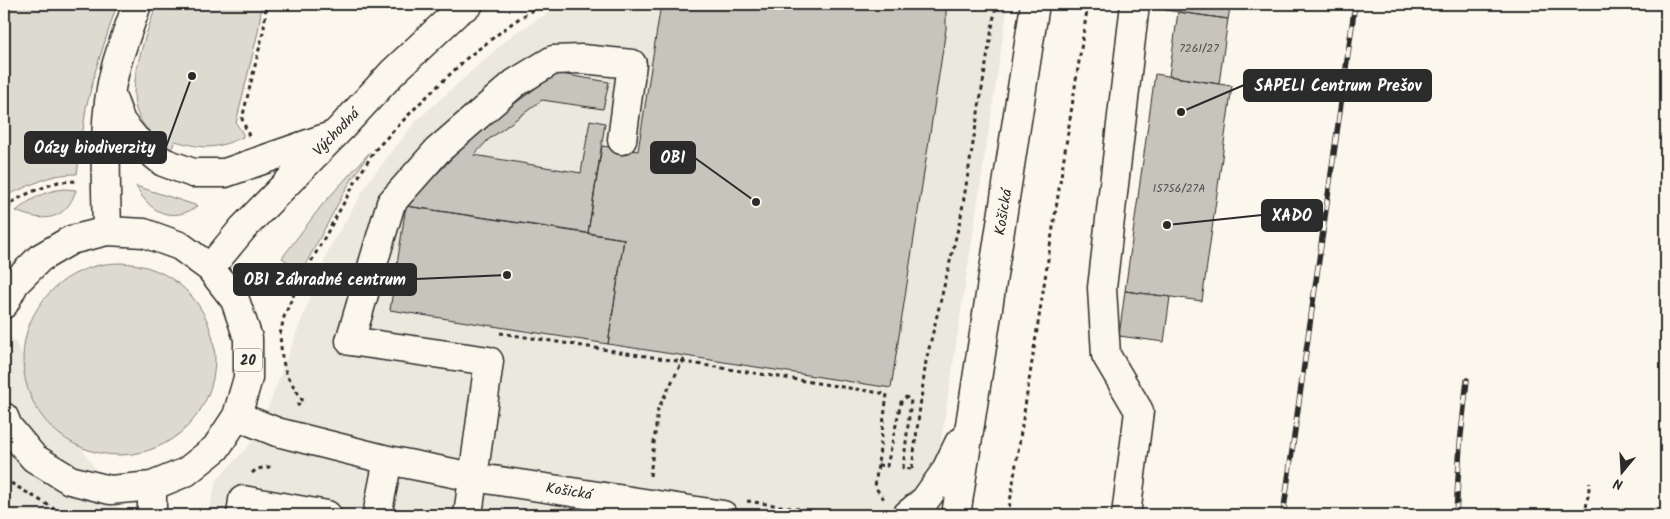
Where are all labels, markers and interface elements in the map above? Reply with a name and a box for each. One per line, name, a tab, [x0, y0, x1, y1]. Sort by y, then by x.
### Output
house number: 7261/27	[1179, 39, 1219, 58]
callout: SAPELI Centrum Prešov	[1244, 70, 1431, 101]
text: SAPELI Centrum Prešov	[1255, 74, 1423, 99]
street label: Východná	[308, 102, 367, 162]
callout: Oázy biodiverzity	[25, 132, 166, 163]
text: Oázy biodiverzity	[34, 136, 156, 161]
callout: OBI	[651, 142, 695, 173]
text: OBI	[661, 146, 685, 171]
house number: 15756/27A	[1153, 179, 1205, 198]
street label: Košická	[989, 185, 1020, 237]
callout: XADO	[1262, 200, 1322, 231]
text: XADO	[1271, 204, 1312, 229]
callout: OBI Záhradné centrum	[234, 264, 416, 295]
text: OBI Záhradné centrum	[244, 268, 406, 293]
road number: 20	[234, 348, 262, 372]
north arrow	[1598, 446, 1648, 496]
text: N	[1611, 472, 1626, 495]
street label: Košická	[544, 477, 596, 508]

